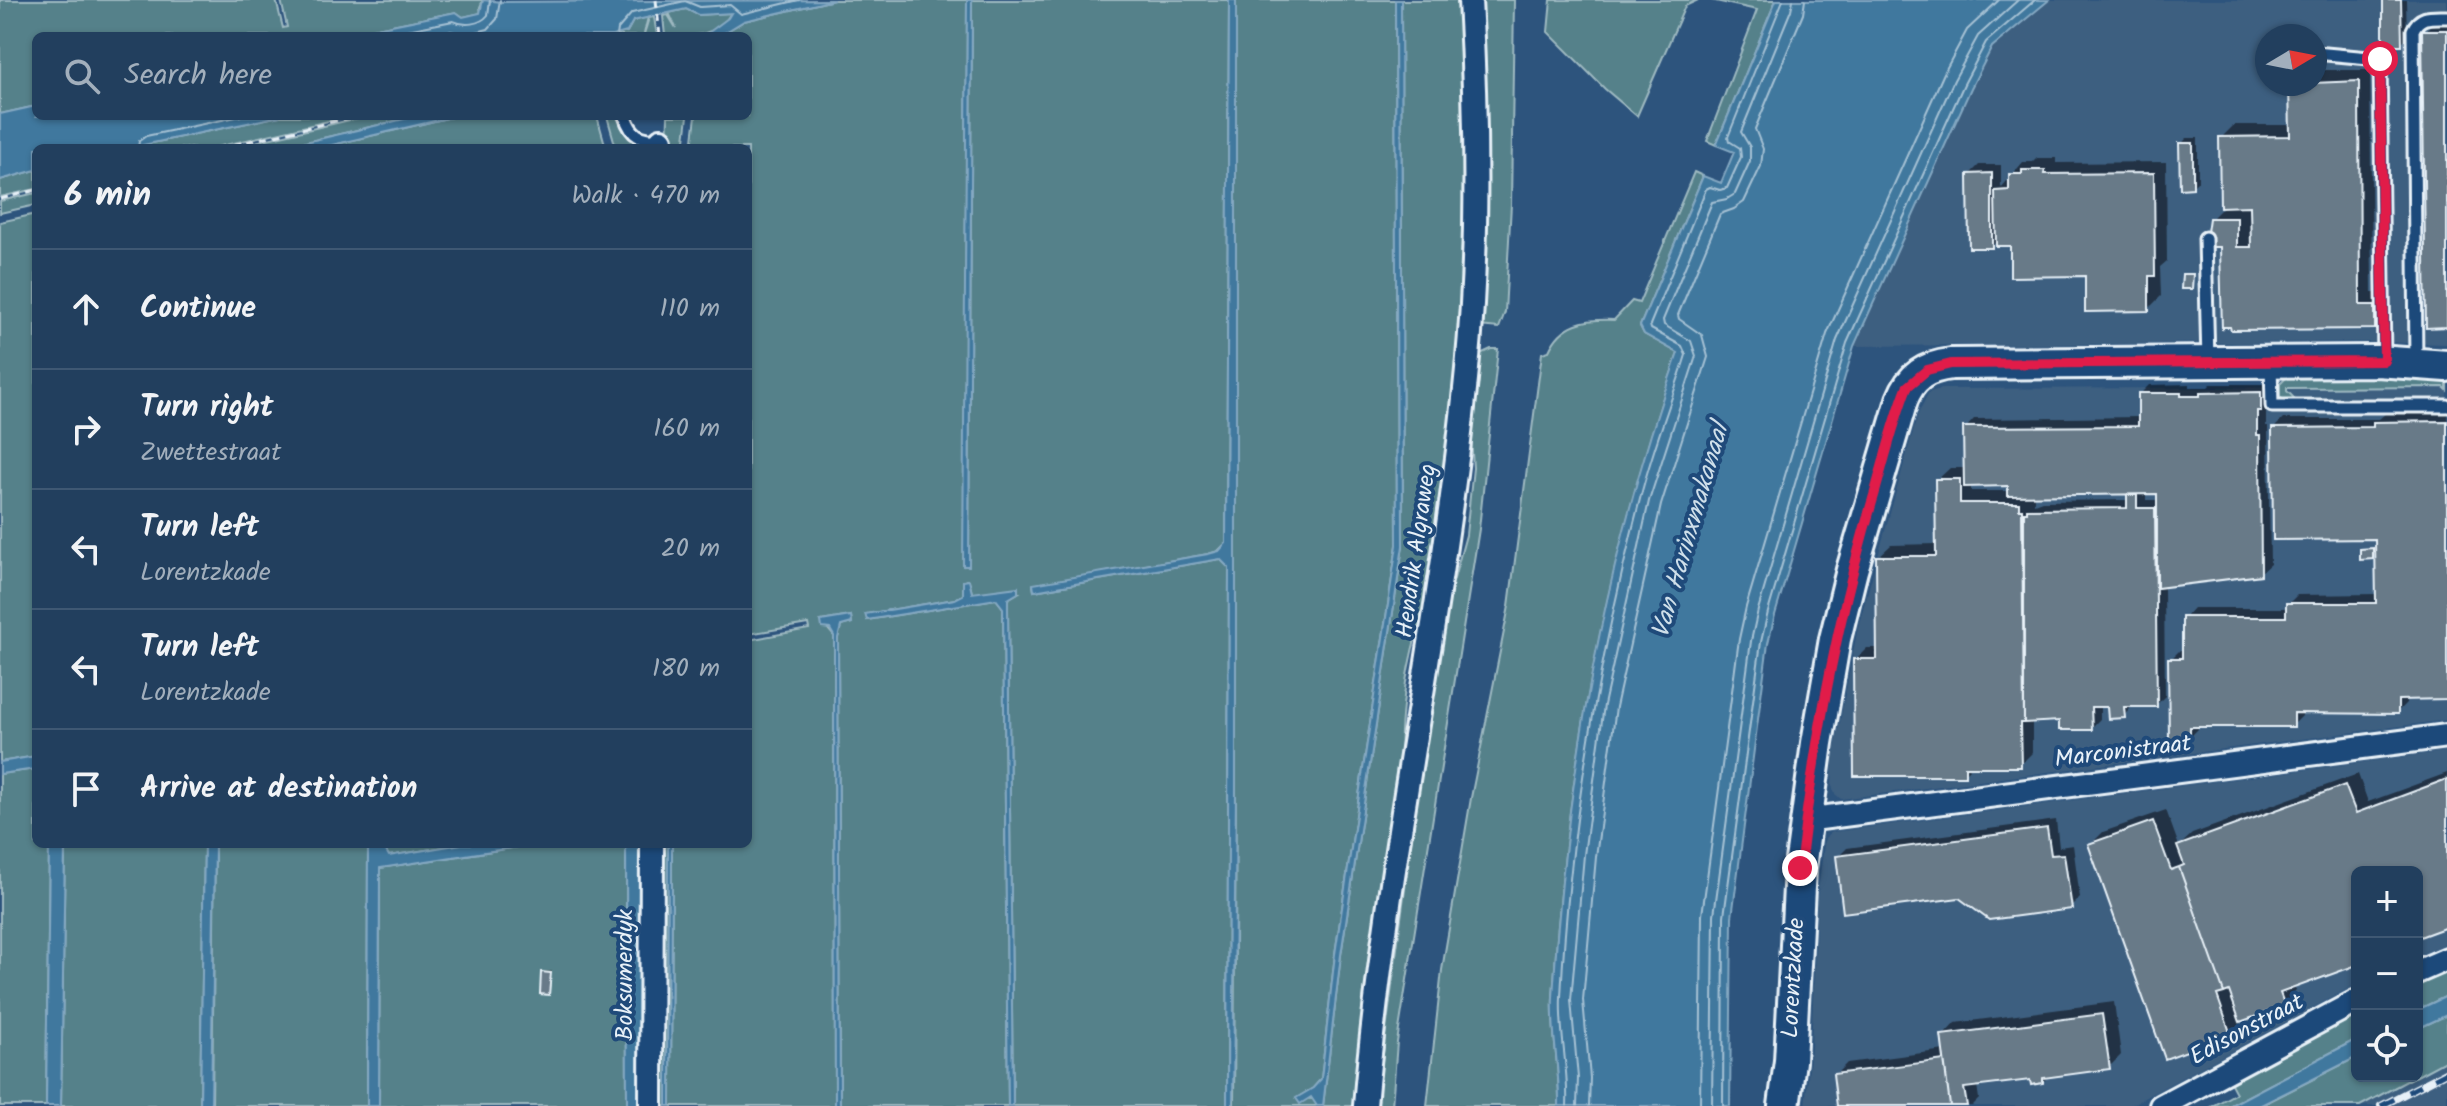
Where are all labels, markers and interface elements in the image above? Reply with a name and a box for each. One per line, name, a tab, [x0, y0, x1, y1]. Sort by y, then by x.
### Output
north arrow	[2255, 24, 2327, 96]
search box	[32, 32, 752, 120]
route start	[2362, 41, 2398, 77]
text: Search here	[124, 52, 272, 100]
icon: search	[60, 54, 104, 98]
text: 6 min	[64, 169, 151, 223]
text: Walk · 470 m	[571, 175, 720, 217]
text: Continue	[140, 285, 256, 333]
icon: ahead	[64, 287, 108, 331]
text: 110 m	[660, 288, 720, 330]
text: Turn right	[140, 384, 273, 432]
icon: right	[64, 407, 108, 451]
text: 160 m	[653, 408, 720, 450]
water label: Van Harinxmakanaal	[1640, 414, 1743, 643]
text: Zwettestraat	[140, 432, 281, 474]
street label: Hendrik Algraweg	[1385, 461, 1449, 641]
text: Turn left	[140, 504, 259, 552]
icon: left	[64, 527, 108, 571]
text: 20 m	[661, 528, 720, 570]
text: Lorentzkade	[140, 552, 271, 594]
text: Turn left	[140, 624, 259, 672]
icon: left	[64, 647, 108, 691]
text: 180 m	[652, 648, 720, 690]
text: Lorentzkade	[140, 672, 271, 714]
street label: Marconistraat	[2052, 724, 2194, 780]
text: Arrive at destination	[140, 765, 417, 813]
icon: arrive	[64, 767, 108, 811]
route end	[1782, 850, 1818, 886]
map controls	[2351, 866, 2423, 1082]
button: +	[2351, 866, 2423, 938]
street label: Boksumerdyk	[606, 909, 645, 1041]
street label: Lorentzkade	[1771, 917, 1817, 1039]
button: −	[2351, 938, 2423, 1010]
street label: Edisonstraat	[2183, 983, 2312, 1077]
button: locate	[2351, 1010, 2423, 1082]

